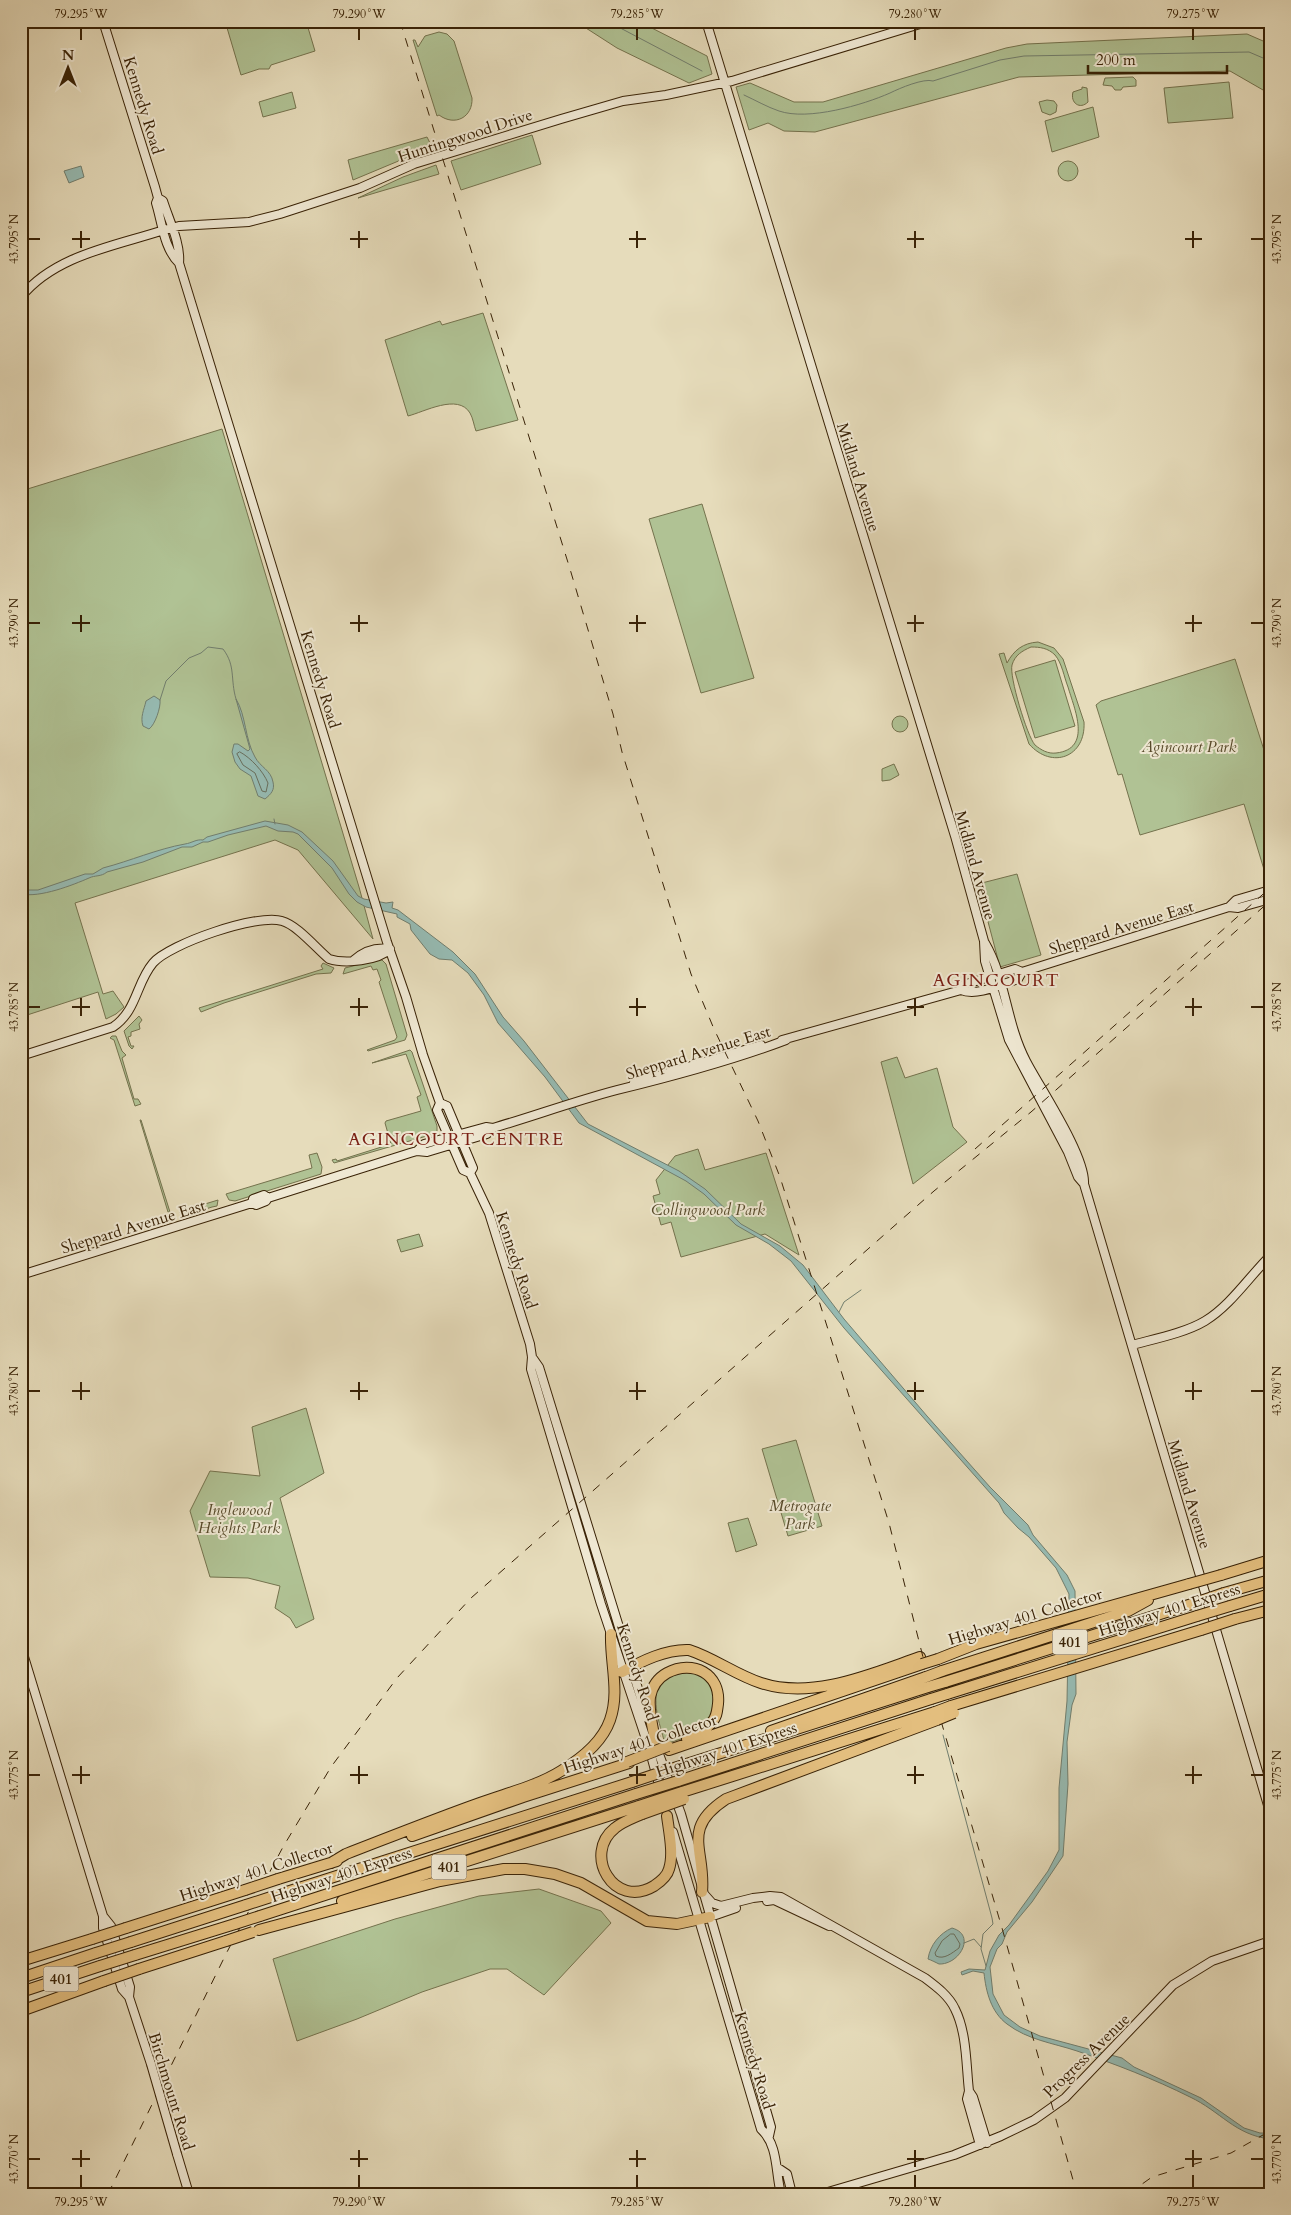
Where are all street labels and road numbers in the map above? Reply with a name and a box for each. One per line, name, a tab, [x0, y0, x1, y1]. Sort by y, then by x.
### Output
street label: Kennedy Road	[118, 54, 168, 157]
street label: Huntingwood Drive	[395, 104, 536, 168]
street label: Midland Avenue	[831, 420, 885, 534]
street label: Kennedy Road	[295, 628, 345, 731]
street label: Midland Avenue	[949, 808, 1001, 923]
street label: Sheppard Avenue East	[1046, 896, 1196, 960]
street label: Sheppard Avenue East	[623, 1021, 773, 1085]
street label: Sheppard Avenue East	[58, 1195, 208, 1259]
street label: Kennedy Road	[490, 1209, 542, 1312]
street label: Midland Avenue	[1162, 1437, 1216, 1551]
street label: Highway 401 Express	[1096, 1578, 1243, 1642]
street label: Highway 401 Collector	[946, 1583, 1104, 1649]
street label: Kennedy Road	[611, 1621, 663, 1724]
road number: 401	[1052, 1630, 1088, 1654]
street label: Highway 401 Collector	[561, 1709, 720, 1779]
street label: Highway 401 Express	[653, 1717, 800, 1783]
street label: Highway 401 Collector	[177, 1837, 336, 1907]
street label: Highway 401 Express	[268, 1842, 415, 1908]
road number: 401	[432, 1854, 466, 1880]
road number: 401	[44, 1966, 78, 1992]
street label: Kennedy Road	[729, 2009, 779, 2112]
street label: Progress Avenue	[1038, 2009, 1135, 2103]
street label: Birchmount Road	[143, 2030, 200, 2153]

